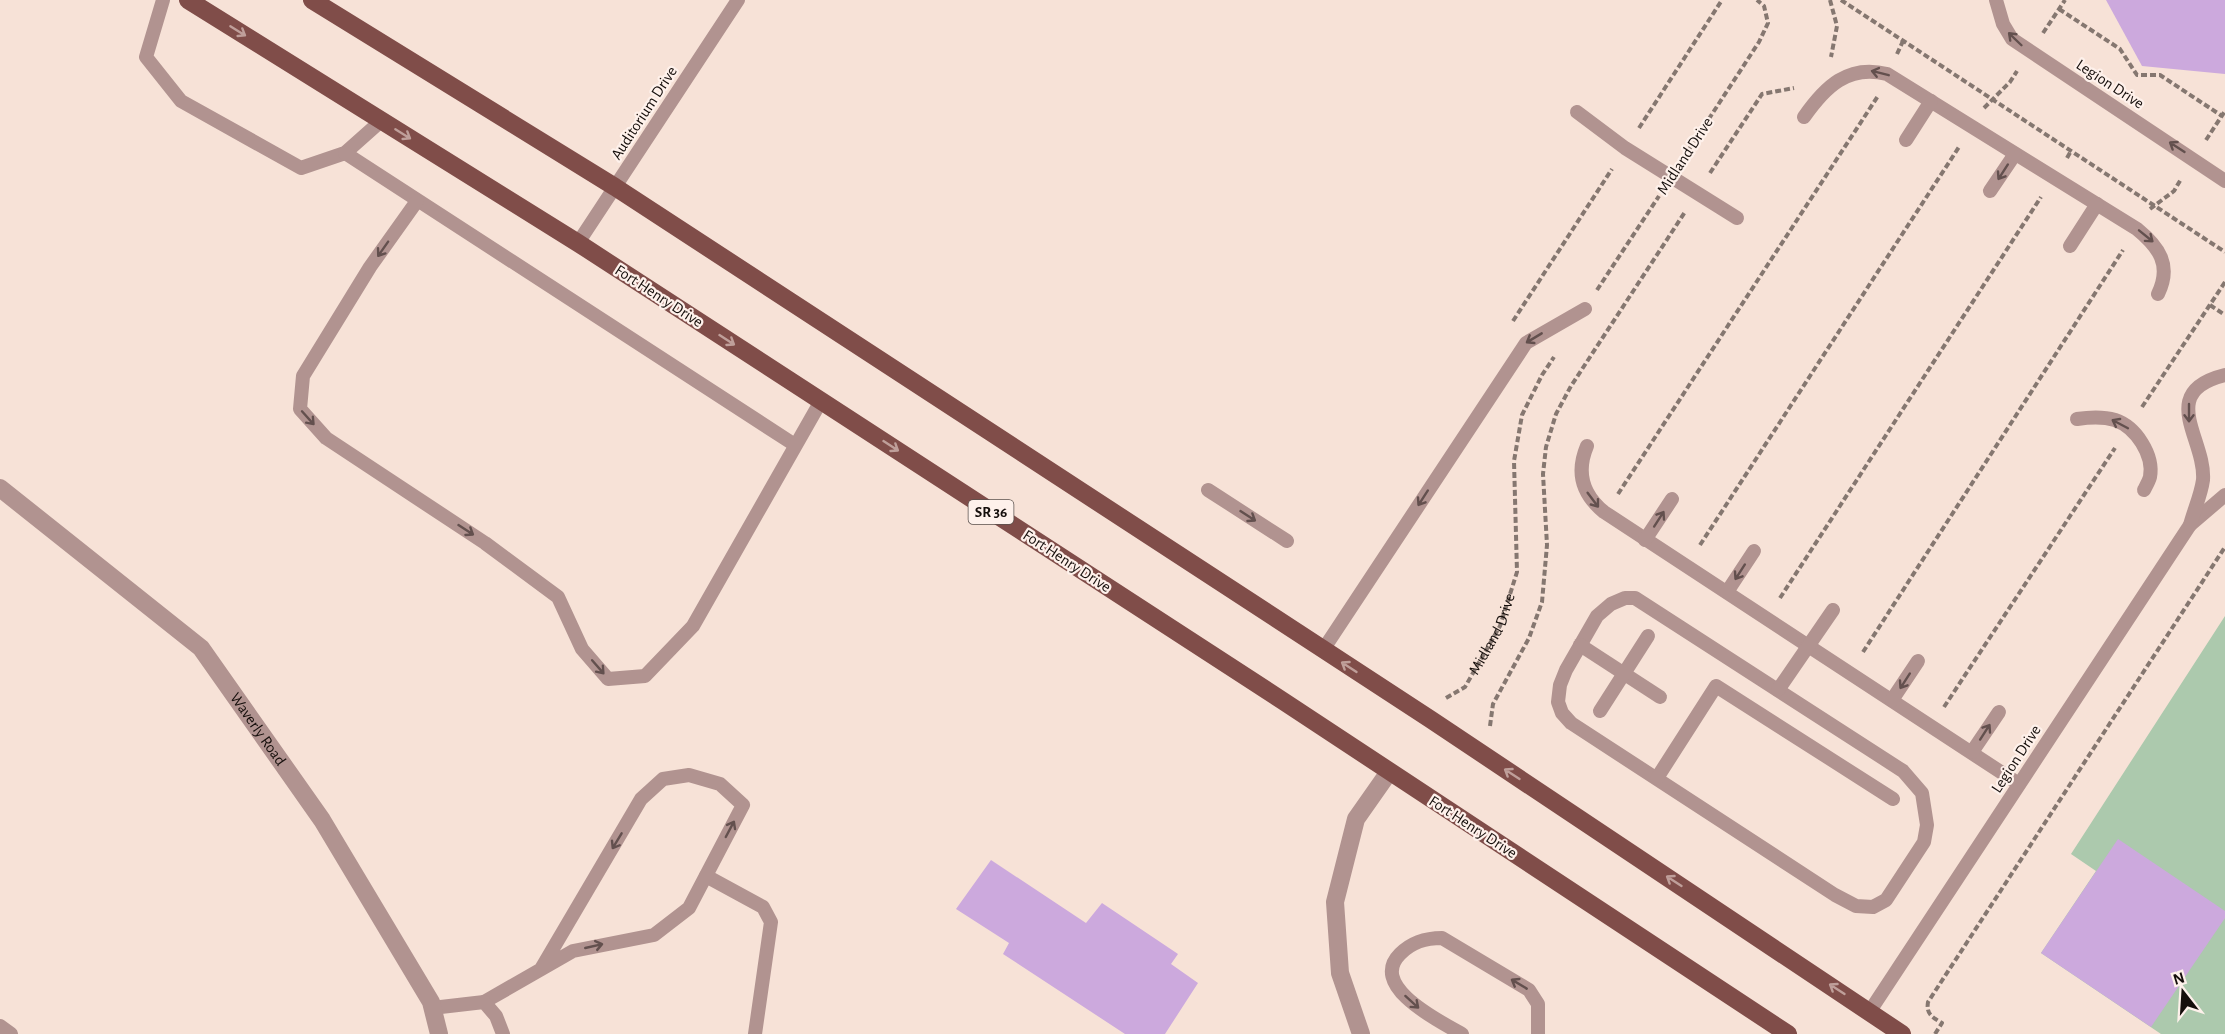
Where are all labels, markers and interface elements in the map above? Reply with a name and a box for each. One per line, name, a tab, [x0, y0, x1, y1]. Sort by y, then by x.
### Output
one-way arrow	[229, 25, 245, 37]
one-way arrow	[2008, 32, 2022, 47]
street label: Legion Drive	[2073, 56, 2147, 112]
street label: Auditorium Drive	[608, 64, 680, 162]
one-way arrow	[1871, 67, 1890, 79]
street label: Midland Drive	[1654, 115, 1716, 197]
one-way arrow	[394, 129, 411, 141]
one-way arrow	[2169, 141, 2186, 153]
one-way arrow	[1996, 164, 2009, 181]
one-way arrow	[2138, 230, 2154, 243]
one-way arrow	[377, 240, 389, 256]
street label: Fort Henry Drive	[612, 262, 706, 331]
one-way arrow	[1526, 333, 1543, 345]
one-way arrow	[718, 335, 735, 347]
one-way arrow	[2183, 403, 2195, 423]
one-way arrow	[301, 410, 315, 425]
one-way arrow	[2112, 418, 2129, 430]
one-way arrow	[882, 440, 899, 453]
one-way arrow	[1417, 489, 1429, 506]
one-way arrow	[1586, 492, 1599, 508]
road number: SR 36	[968, 500, 1014, 524]
one-way arrow	[1239, 510, 1256, 522]
one-way arrow	[1652, 511, 1665, 528]
one-way arrow	[457, 525, 474, 537]
street label: Fort Henry Drive	[1020, 527, 1114, 596]
one-way arrow	[1734, 563, 1746, 579]
street label: Midland Drive	[1466, 591, 1518, 677]
one-way arrow	[591, 659, 605, 674]
one-way arrow	[1341, 661, 1357, 673]
one-way arrow	[1899, 672, 1911, 689]
street label: Waverly Road	[227, 690, 289, 768]
street label: Legion Drive	[1988, 722, 2044, 796]
one-way arrow	[1980, 724, 1992, 741]
one-way arrow	[1504, 768, 1520, 780]
street label: Fort Henry Drive	[1426, 793, 1520, 862]
one-way arrow	[725, 820, 737, 838]
one-way arrow	[610, 832, 622, 849]
one-way arrow	[1666, 875, 1683, 887]
one-way arrow	[583, 940, 603, 951]
north arrow	[2153, 962, 2213, 1022]
text: N	[2171, 969, 2187, 988]
one-way arrow	[1511, 977, 1528, 989]
one-way arrow	[1829, 983, 1846, 995]
one-way arrow	[1404, 994, 1419, 1008]

